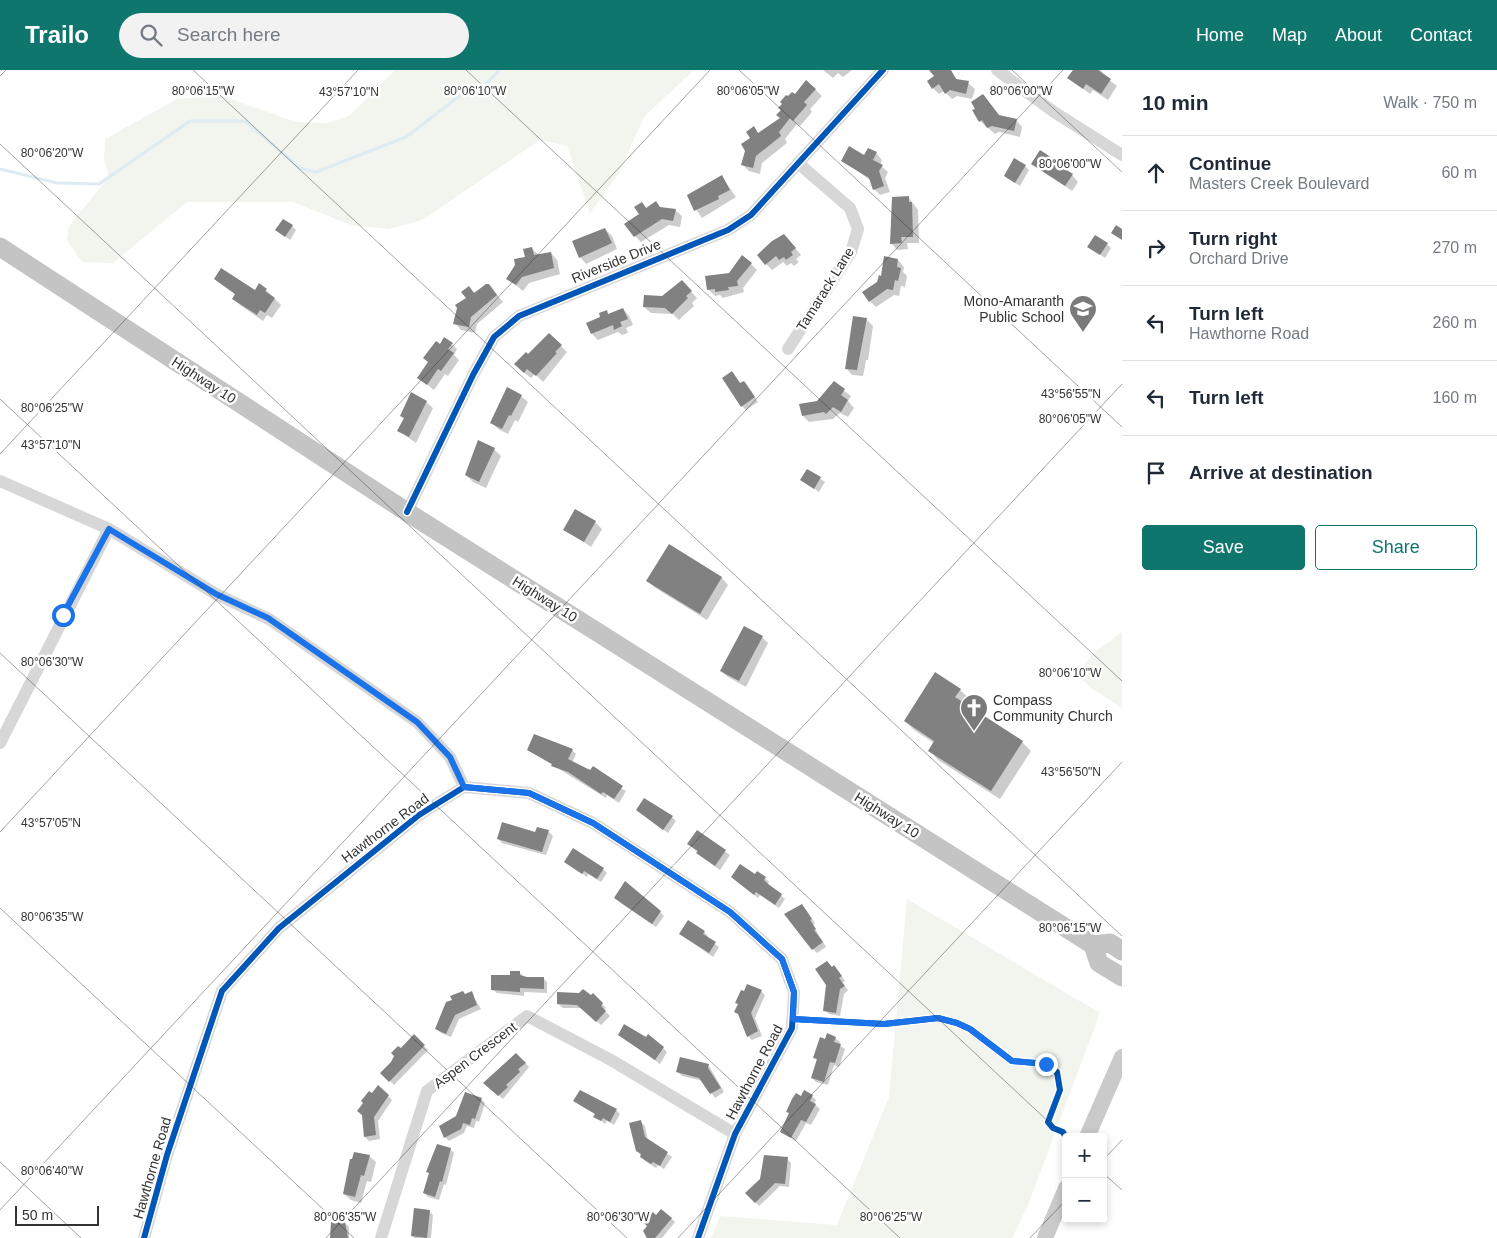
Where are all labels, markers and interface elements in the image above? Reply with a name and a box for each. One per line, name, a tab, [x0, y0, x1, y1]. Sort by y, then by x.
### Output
search box	[119, 13, 469, 58]
text: Trailo	[25, 21, 89, 48]
icon: search	[137, 21, 165, 49]
text: Search here	[177, 24, 281, 45]
text: Home	[1196, 25, 1244, 45]
text: Map	[1272, 25, 1307, 45]
text: About	[1335, 25, 1382, 45]
text: Contact	[1410, 25, 1472, 45]
text: 80°06'15"W	[172, 84, 235, 98]
text: 80°06'10"W	[444, 84, 507, 98]
text: 80°06'05"W	[717, 84, 780, 98]
text: 80°06'00"W	[990, 84, 1053, 98]
text: 43°57'10"N	[319, 85, 379, 99]
text: 10 min	[1142, 91, 1209, 114]
text: Walk · 750 m	[1383, 94, 1477, 111]
text: 80°06'20"W	[21, 146, 84, 160]
text: Continue	[1189, 153, 1271, 174]
text: 80°06'00"W	[1039, 157, 1102, 171]
icon: ahead	[1142, 159, 1170, 187]
text: 60 m	[1441, 164, 1477, 181]
text: Masters Creek Boulevard	[1189, 175, 1370, 192]
text: Turn right	[1189, 228, 1277, 249]
icon: right	[1142, 234, 1170, 262]
street label: Riverside Drive	[569, 236, 663, 286]
text: 270 m	[1433, 239, 1477, 256]
street label: Tamarack Lane	[793, 244, 857, 334]
text: Orchard Drive	[1189, 250, 1289, 267]
place label: Mono-Amaranth Public School	[964, 293, 1064, 325]
school or university icon: Mono-Amaranth Public School	[1068, 294, 1098, 333]
text: Turn left	[1189, 303, 1264, 324]
icon: left	[1142, 309, 1170, 337]
text: 260 m	[1433, 314, 1477, 331]
text: Hawthorne Road	[1189, 325, 1309, 342]
street label: Highway 10	[169, 353, 239, 407]
icon: left	[1142, 384, 1170, 412]
text: 43°56'55"N	[1041, 387, 1101, 401]
text: Turn left	[1189, 387, 1264, 408]
text: 160 m	[1433, 389, 1477, 406]
text: 80°06'25"W	[21, 401, 84, 415]
text: 80°06'05"W	[1039, 412, 1102, 426]
text: 43°57'10"N	[21, 438, 81, 452]
icon: arrive	[1142, 459, 1170, 487]
text: Arrive at destination	[1189, 462, 1373, 483]
button: Save	[1142, 525, 1305, 570]
button: Share	[1315, 525, 1477, 570]
street label: Highway 10	[510, 573, 580, 625]
route start	[52, 604, 75, 627]
text: 80°06'30"W	[21, 655, 84, 669]
text: 80°06'10"W	[1039, 666, 1102, 680]
place label: Compass Community Church	[993, 692, 1113, 724]
church icon: Compass Community Church	[959, 693, 989, 732]
text: 43°56'50"N	[1041, 765, 1101, 779]
street label: Highway 10	[852, 789, 922, 841]
street label: Hawthorne Road	[338, 790, 432, 866]
text: 43°57'05"N	[21, 816, 81, 830]
text: 80°06'35"W	[21, 910, 84, 924]
text: 80°06'15"W	[1039, 921, 1102, 935]
street label: Aspen Crescent	[430, 1019, 520, 1091]
street label: Hawthorne Road	[722, 1022, 786, 1122]
route end	[1035, 1053, 1058, 1076]
street label: Hawthorne Road	[130, 1115, 174, 1221]
map controls	[1062, 1133, 1107, 1223]
button: +	[1062, 1133, 1107, 1178]
text: 80°06'40"W	[21, 1164, 84, 1178]
button: −	[1062, 1178, 1107, 1223]
scale bar	[15, 1203, 99, 1226]
text: 50 m	[22, 1207, 53, 1223]
text: 80°06'35"W	[314, 1210, 377, 1224]
text: 80°06'30"W	[587, 1210, 650, 1224]
text: 80°06'25"W	[860, 1210, 923, 1224]

